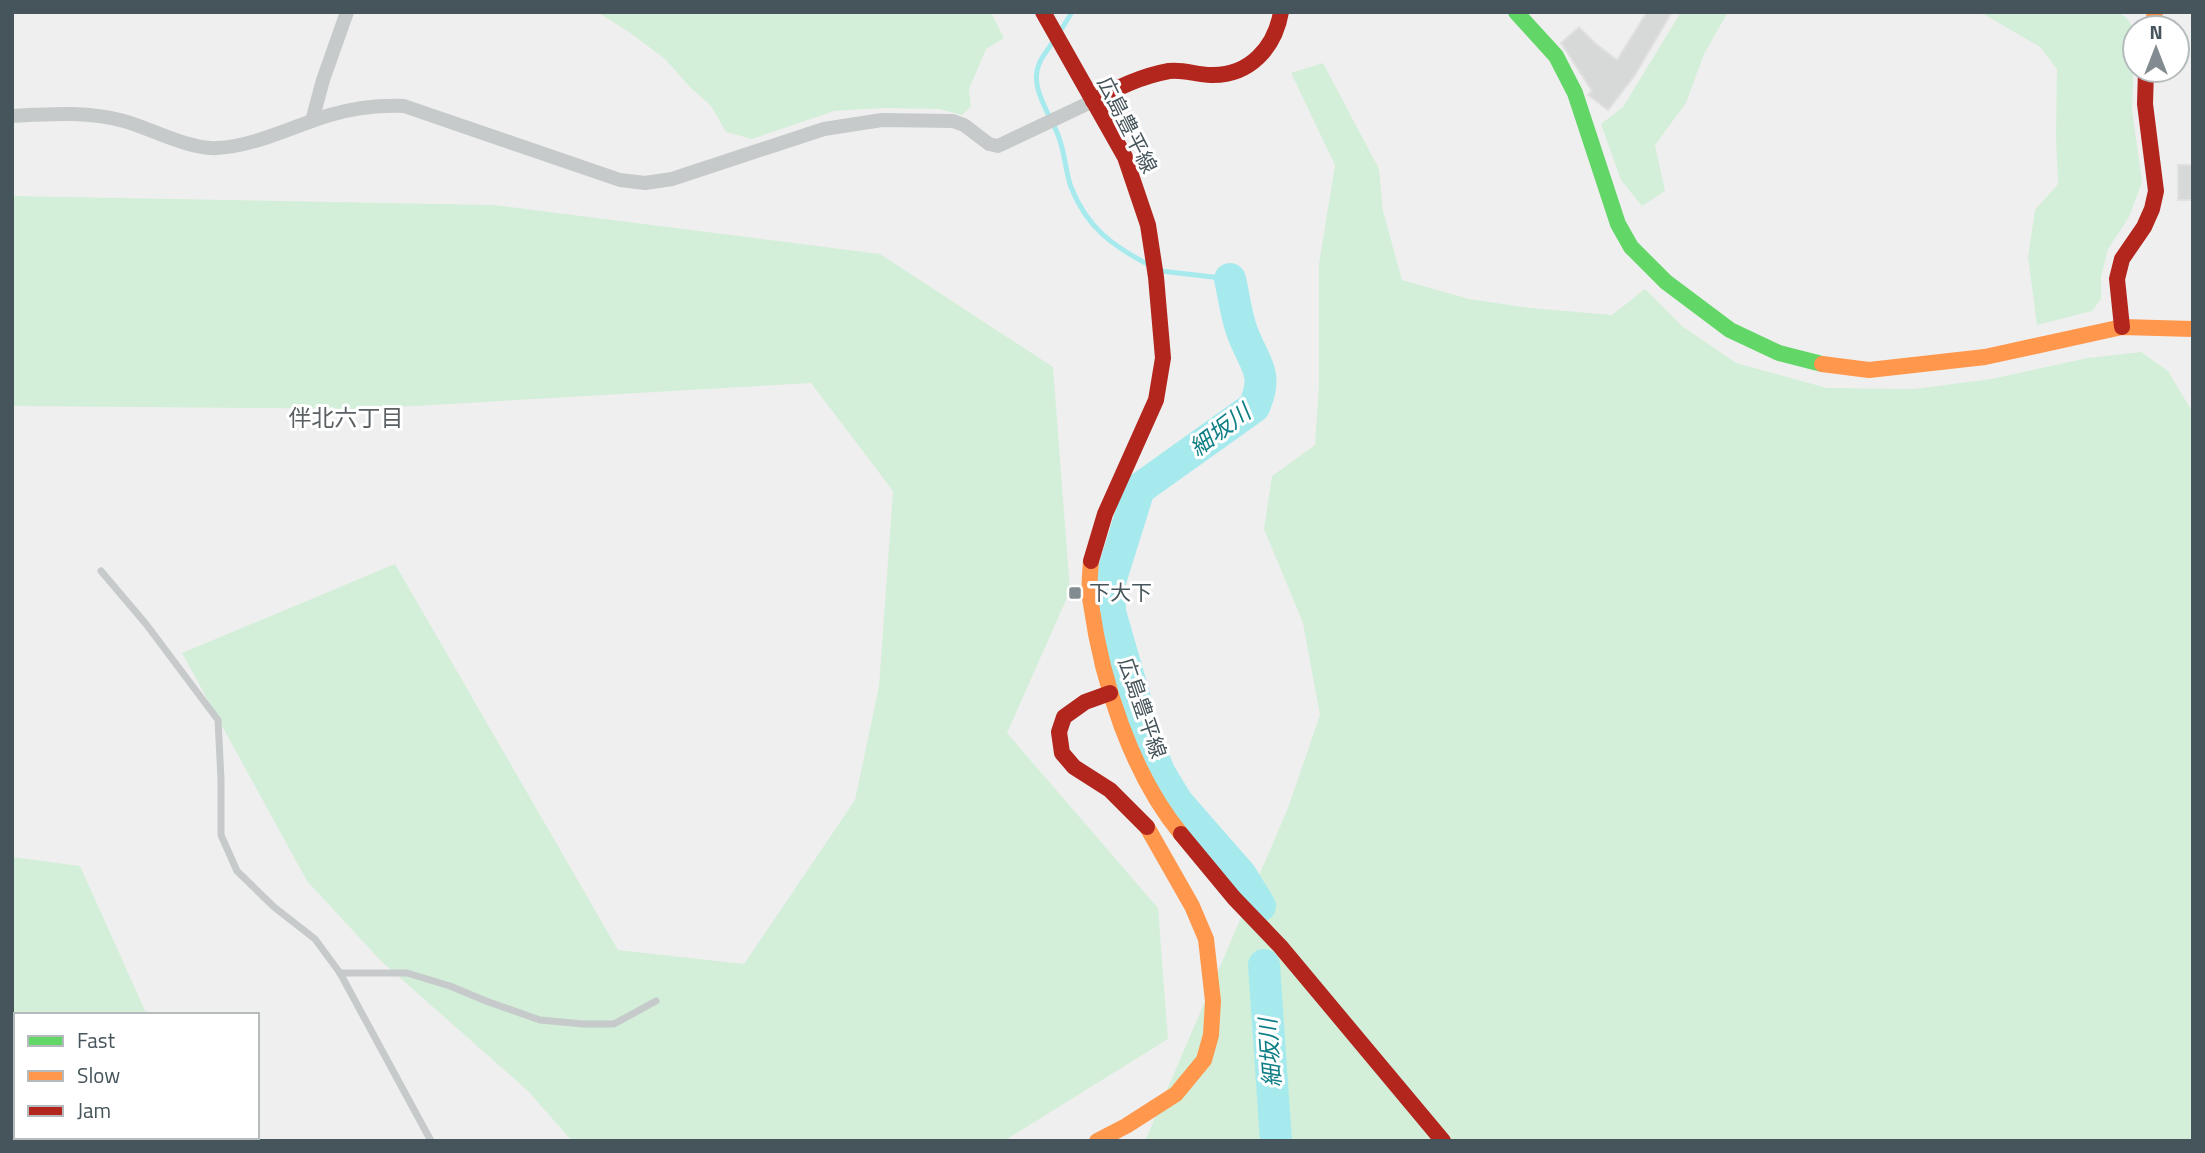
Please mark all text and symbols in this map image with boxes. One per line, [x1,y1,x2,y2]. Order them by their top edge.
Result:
north arrow [2121,14,2191,84]
text: N [2149,17,2163,46]
street label: 広島豊平線 [1090,71,1166,179]
water label: 細坂川 [1182,393,1260,464]
district label: 伴北六丁目 [289,400,404,435]
place label: 下大下 [1089,576,1152,608]
marker: 下大下 [1067,585,1083,601]
street label: 広島豊平線 [1111,653,1175,763]
legend [14,1013,259,1139]
water label: 細坂川 [1249,1014,1289,1089]
text: Fast [77,1024,116,1056]
text: Slow [77,1059,120,1091]
text: Jam [77,1094,111,1126]

